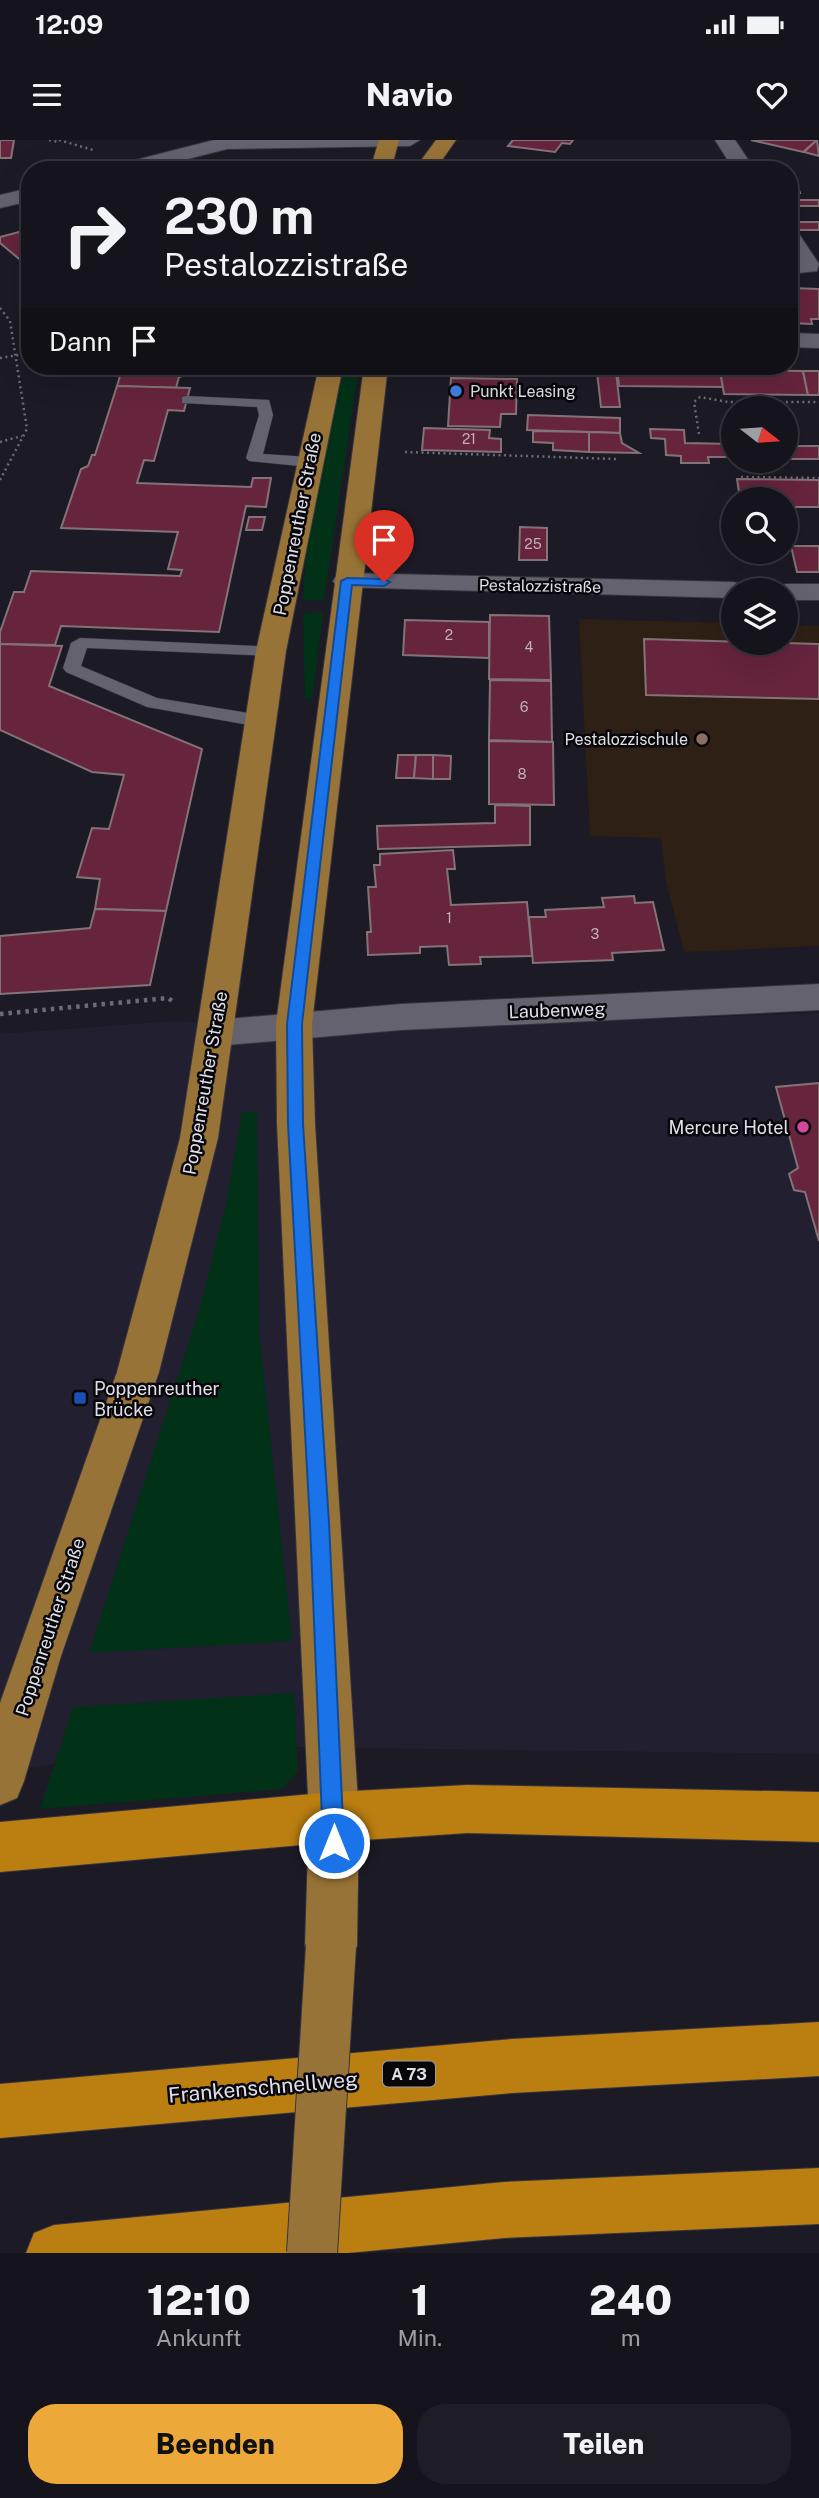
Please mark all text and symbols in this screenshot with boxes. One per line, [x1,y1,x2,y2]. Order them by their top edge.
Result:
text: 12:09 [35,9,103,40]
icon: menu [28,76,66,114]
text: Navio [366,76,453,113]
icon: heart [753,76,791,114]
text: 230 m [164,187,314,245]
icon: right [49,189,140,280]
text: Pestalozzistraße [164,246,409,283]
icon: arrive [125,322,163,360]
text: Dann [49,326,111,357]
place label: Punkt Leasing [470,382,576,401]
marker: Punkt Leasing [448,383,464,399]
north arrow [721,396,798,472]
map controls [721,396,798,655]
street label: Poppenreuther Straße [269,431,325,617]
house number: 21 [462,431,476,447]
button: search [721,487,798,564]
pin [354,510,414,582]
icon: arrive [365,521,403,559]
house number: 25 [524,536,542,552]
street label: Pestalozzistraße [479,575,601,597]
button: layers [721,578,798,655]
house number: 2 [445,627,453,643]
house number: 4 [525,639,534,655]
house number: 6 [520,699,529,715]
place label: Pestalozzischule [564,730,688,749]
marker: Pestalozzischule [694,731,710,747]
house number: 8 [517,766,527,782]
house number: 1 [446,910,452,926]
house number: 3 [591,926,600,942]
street label: Poppenreuther Straße [178,989,232,1177]
street label: Laubenweg [508,998,606,1022]
place label: Mercure Hotel [669,1117,789,1138]
marker: Mercure Hotel [795,1119,811,1135]
place label: Poppenreuther Brücke [94,1378,220,1420]
marker: Poppenreuther Brücke [72,1390,88,1406]
street label: Poppenreuther Straße [11,1535,89,1719]
position arrow [297,1806,371,1880]
road number: A 73 [383,2062,435,2086]
street label: Frankenschnellweg [167,2066,359,2108]
text: 12:10 [147,2275,251,2324]
text: 1 [411,2275,429,2324]
text: 240 [589,2275,672,2324]
text: Ankunft [156,2324,242,2351]
text: Min. [398,2324,442,2351]
text: m [621,2324,641,2351]
button: Beenden [28,2404,403,2484]
button: Teilen [417,2404,791,2484]

